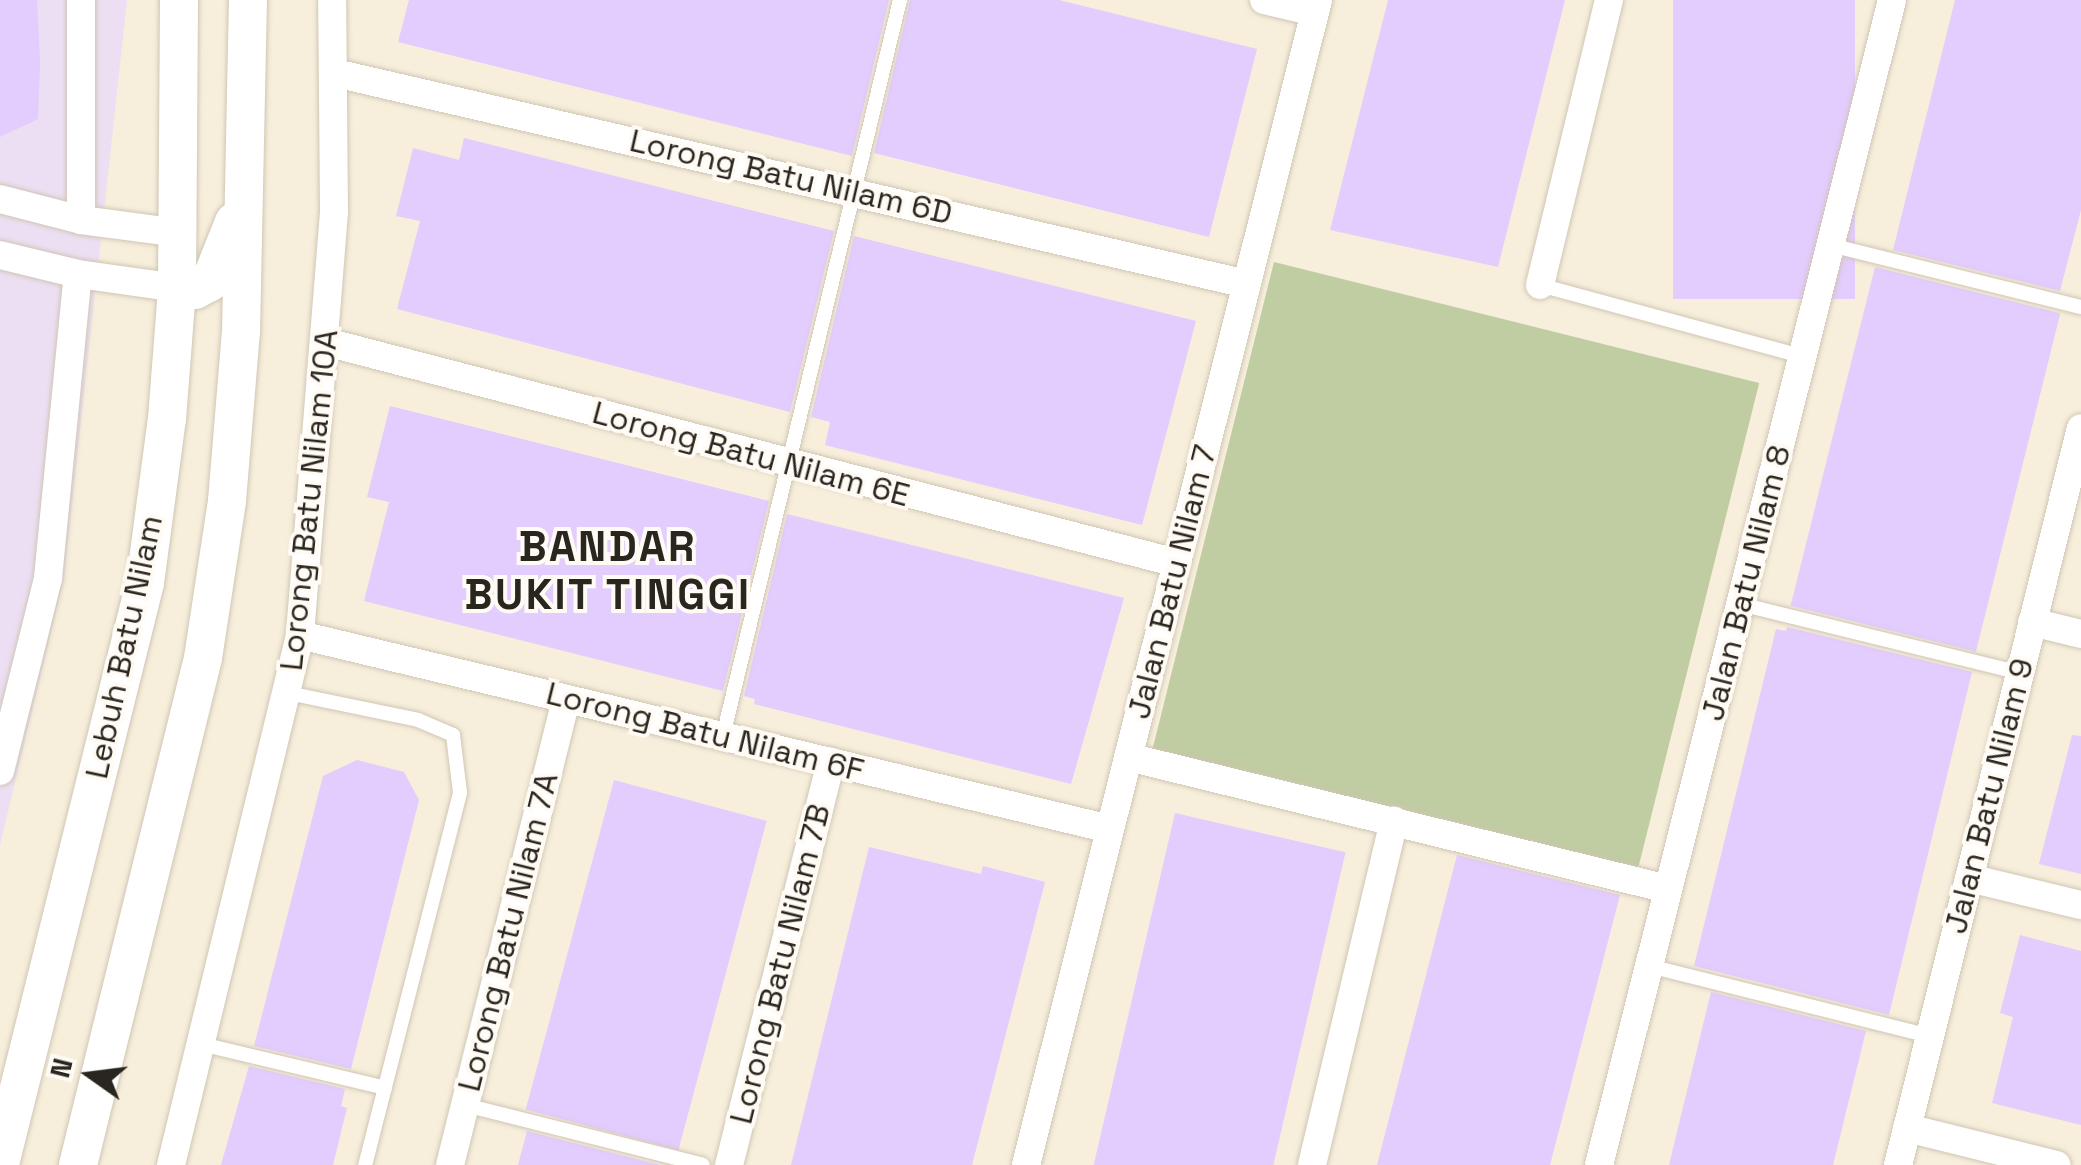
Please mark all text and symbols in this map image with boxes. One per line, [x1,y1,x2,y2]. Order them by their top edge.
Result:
street label: Lorong Batu Nilam 6D [626,121,956,233]
street label: Lorong Batu Nilam 10A [272,327,346,673]
street label: Lorong Batu Nilam 6E [588,393,914,515]
street label: Jalan Batu Nilam 7 [1119,441,1225,723]
street label: Jalan Batu Nilam 8 [1693,441,1799,725]
street label: Lebuh Batu Nilam [77,512,171,782]
district label: BANDAR BUKIT TINGGI [463,522,753,620]
street label: Jalan Batu Nilam 9 [1936,654,2042,938]
street label: Lorong Batu Nilam 6F [542,674,868,790]
street label: Lorong Batu Nilam 7A [450,769,566,1095]
street label: Lorong Batu Nilam 7B [722,800,838,1128]
north arrow [40,1025,140,1125]
text: N [41,1054,81,1081]

